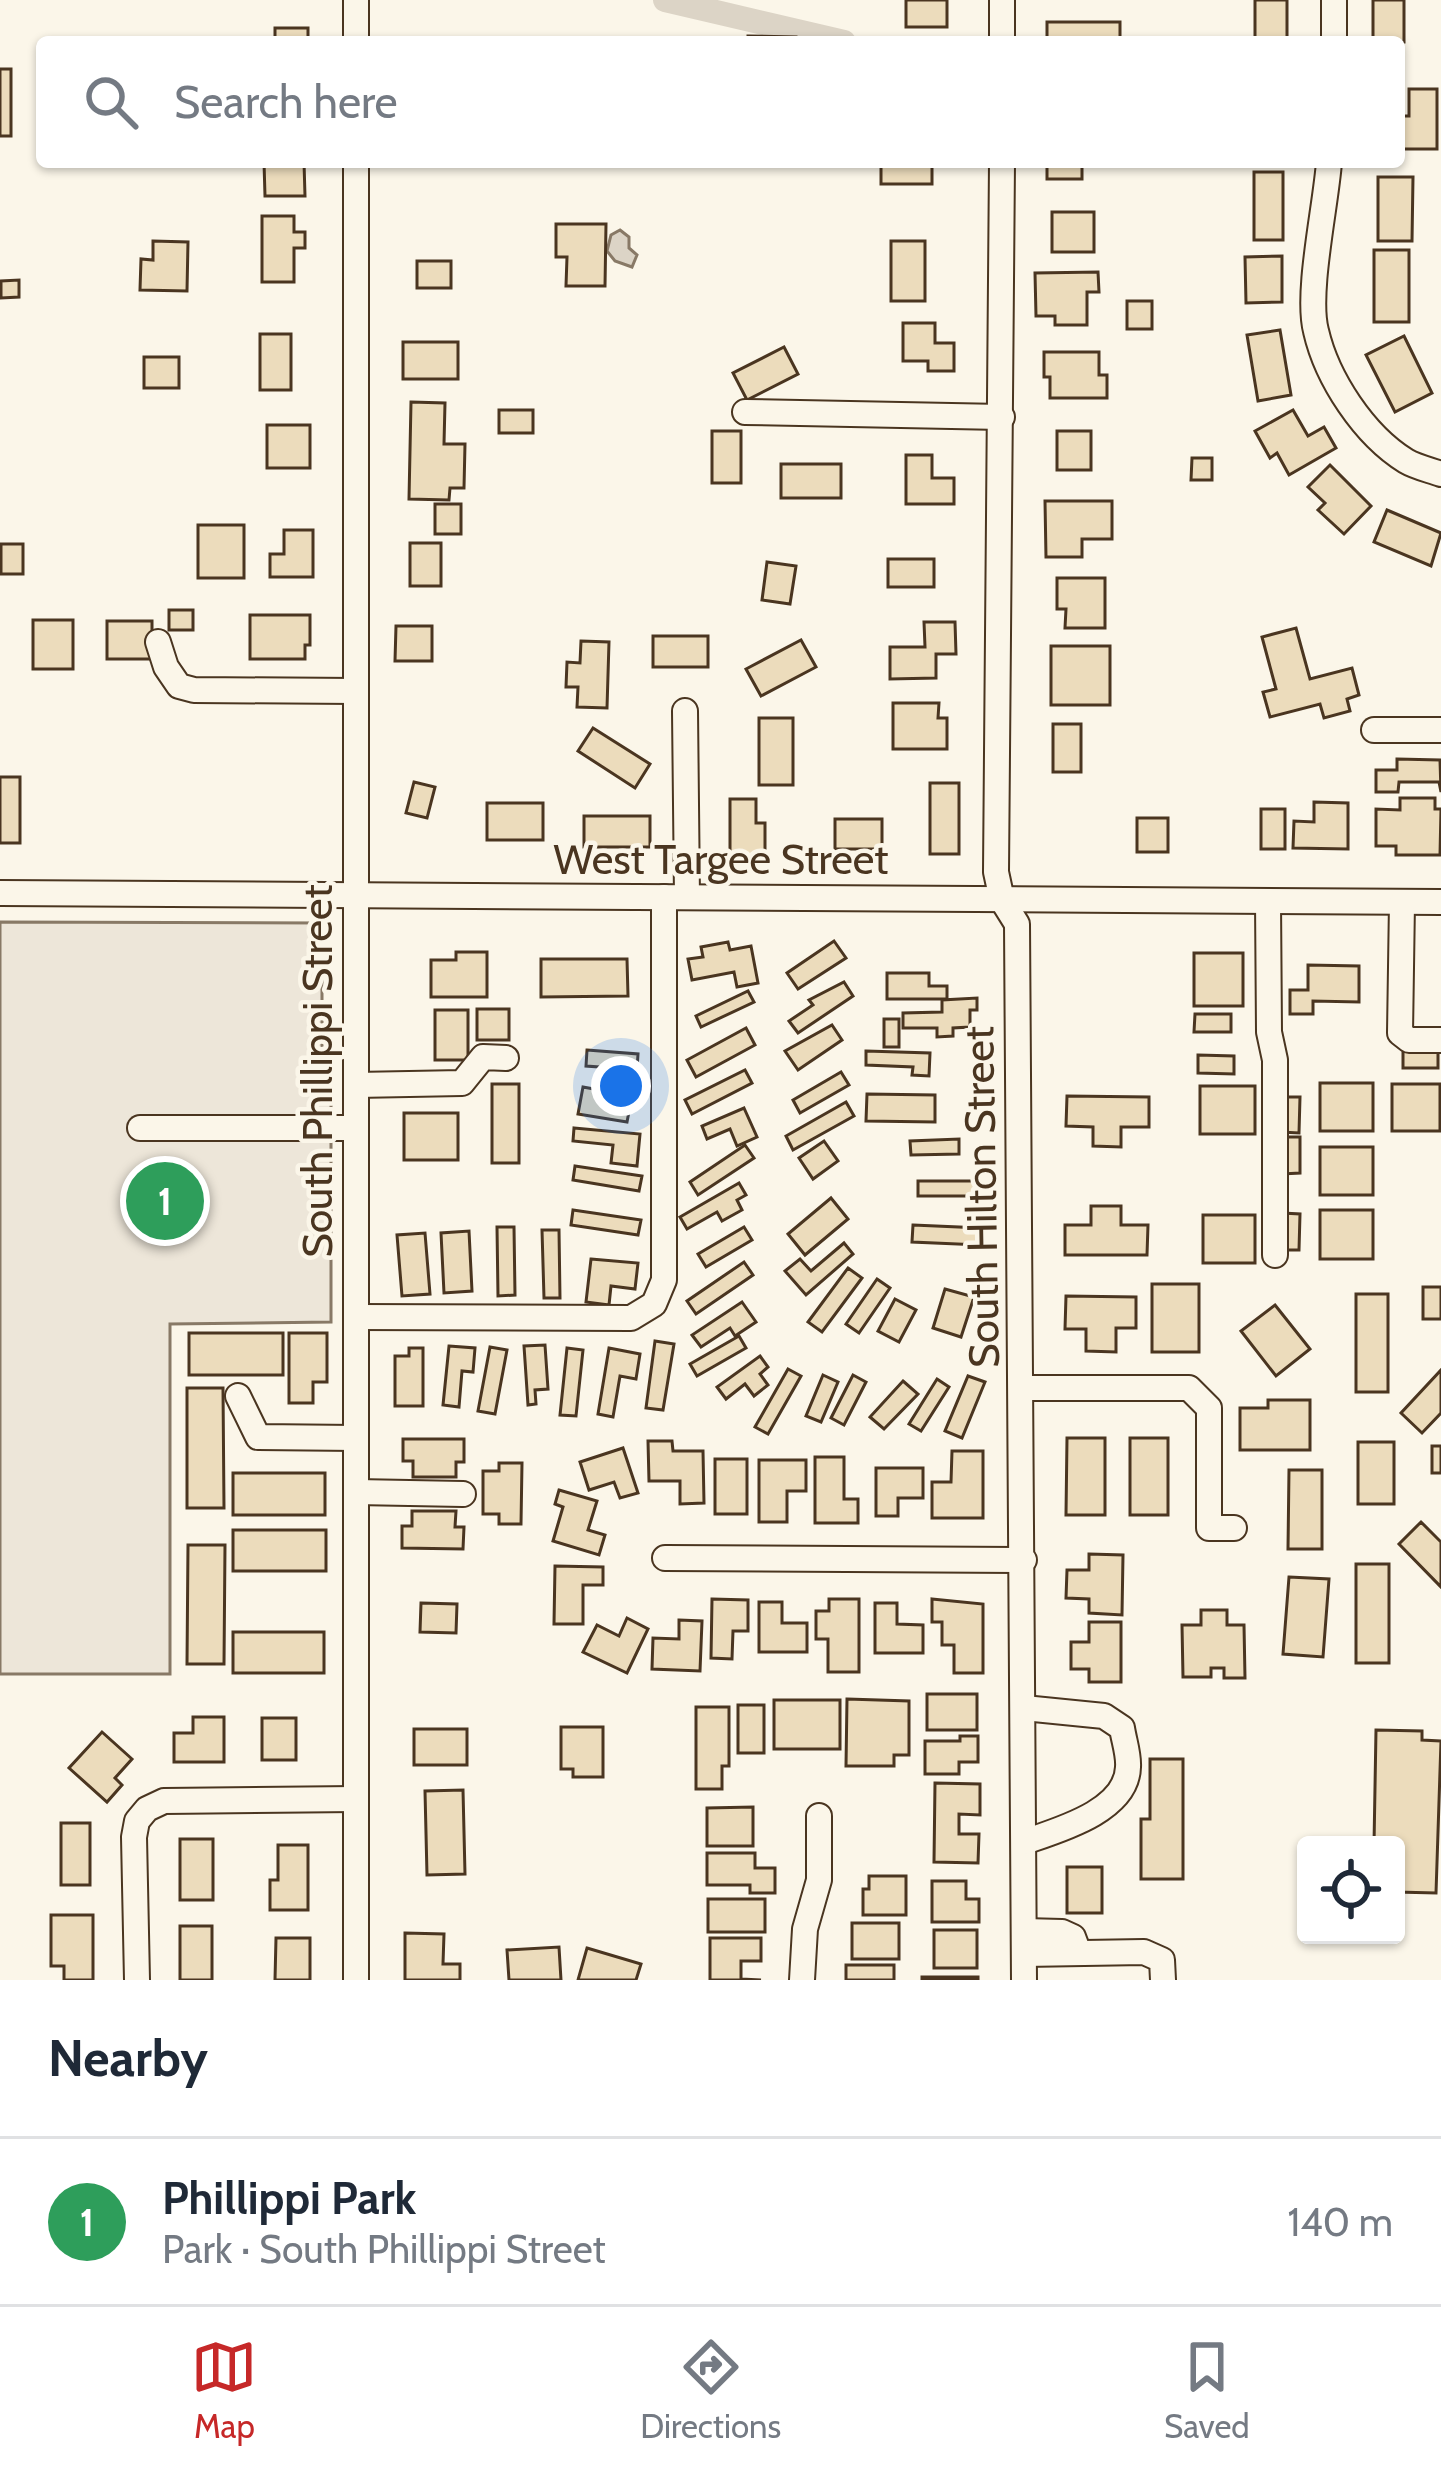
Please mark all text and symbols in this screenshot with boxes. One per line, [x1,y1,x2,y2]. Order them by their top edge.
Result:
search box [36,36,1405,168]
icon: search [78,69,144,135]
text: Search here [174,75,398,129]
street label: West Targee Street [554,833,888,885]
street label: South Phillippi Street [291,884,343,1258]
street label: South Hilton Street [952,1026,1010,1368]
your location [591,1056,651,1116]
pin: 1 [126,1156,204,1246]
map controls [1297,1836,1405,1944]
button: locate [1297,1836,1405,1944]
text: Nearby [48,2027,208,2089]
text: Phillippi Park [162,2171,416,2225]
text: 1 [80,2198,94,2246]
text: 140 m [1288,2198,1393,2246]
text: Park · South Phillippi Street [162,2225,606,2273]
tab: Map [191,2334,257,2446]
tab: Directions [640,2334,781,2446]
tab: Saved [1164,2334,1250,2446]

